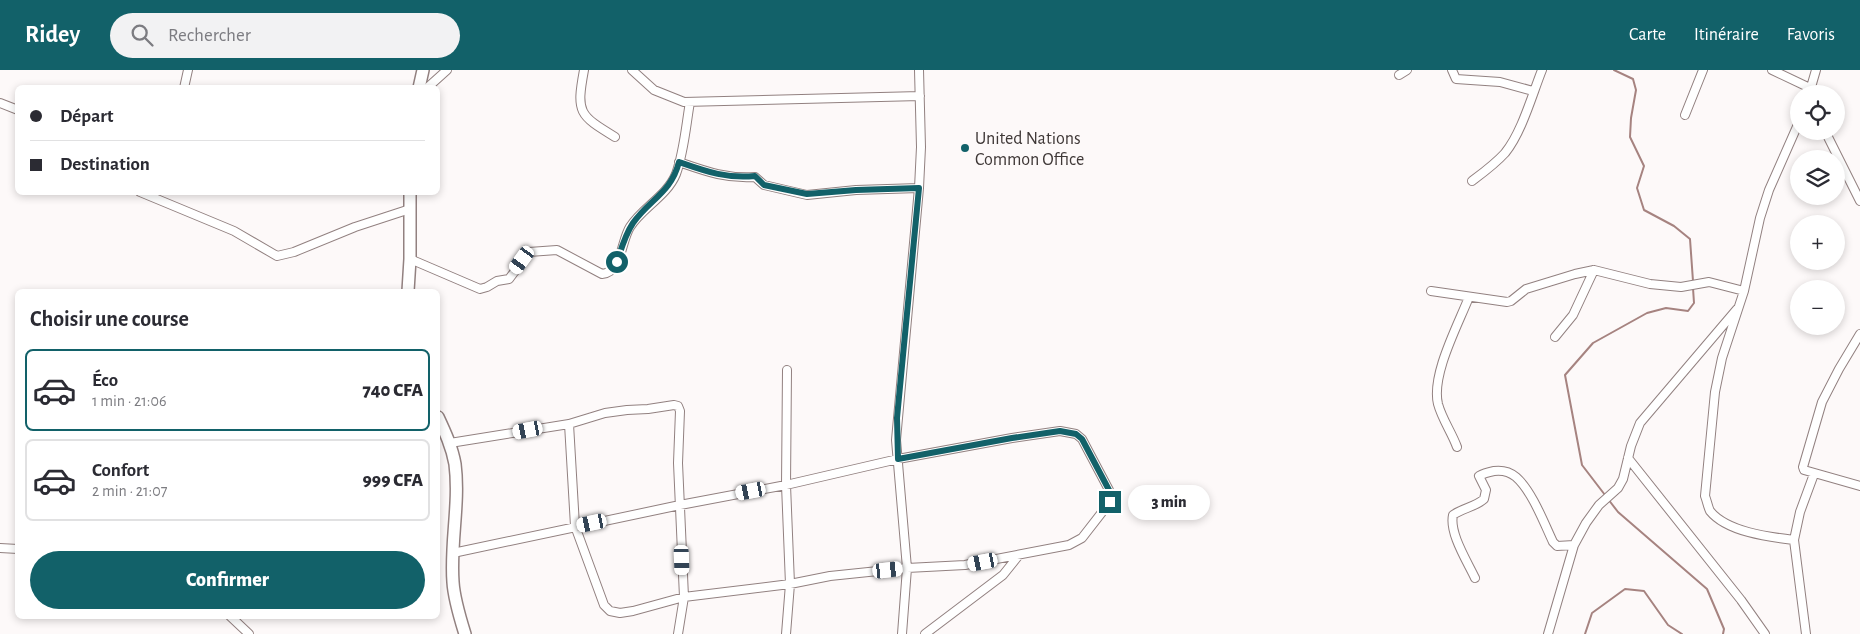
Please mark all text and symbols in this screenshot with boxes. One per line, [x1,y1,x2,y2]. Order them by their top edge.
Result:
search box [110,13,460,58]
icon: search [128,21,156,49]
text: Ridey [25,23,80,47]
text: Rechercher [168,26,251,45]
text: Carte [1629,26,1666,44]
text: Itinéraire [1694,26,1759,44]
text: Favoris [1787,26,1835,44]
map controls [1790,85,1845,335]
button: locate [1790,85,1845,140]
text: Départ [60,107,113,126]
place label: United Nations Common Office [975,130,1084,169]
marker: United Nations Common Office [959,142,971,154]
button: layers [1790,150,1845,205]
text: Destination [60,155,150,174]
button: + [1790,215,1845,270]
car [507,243,536,277]
route start [606,251,628,273]
button: − [1790,280,1845,335]
text: Choisir une course [30,308,189,330]
icon: car [32,368,77,413]
text: Éco [92,371,118,390]
text: 740 CFA [362,381,423,400]
text: 1 min · 21:06 [92,393,166,409]
car [511,420,544,440]
icon: car [32,458,77,503]
text: Confort [92,461,149,480]
text: 999 CFA [363,471,423,490]
car [734,481,767,501]
text: 2 min · 21:07 [92,483,167,499]
callout: 3 min [1128,484,1210,520]
route end [1099,491,1121,513]
text: 3 min [1151,494,1187,510]
car [575,513,608,533]
car [673,545,690,575]
button: Confirmer [30,551,425,609]
car [966,552,999,572]
car [872,561,903,579]

